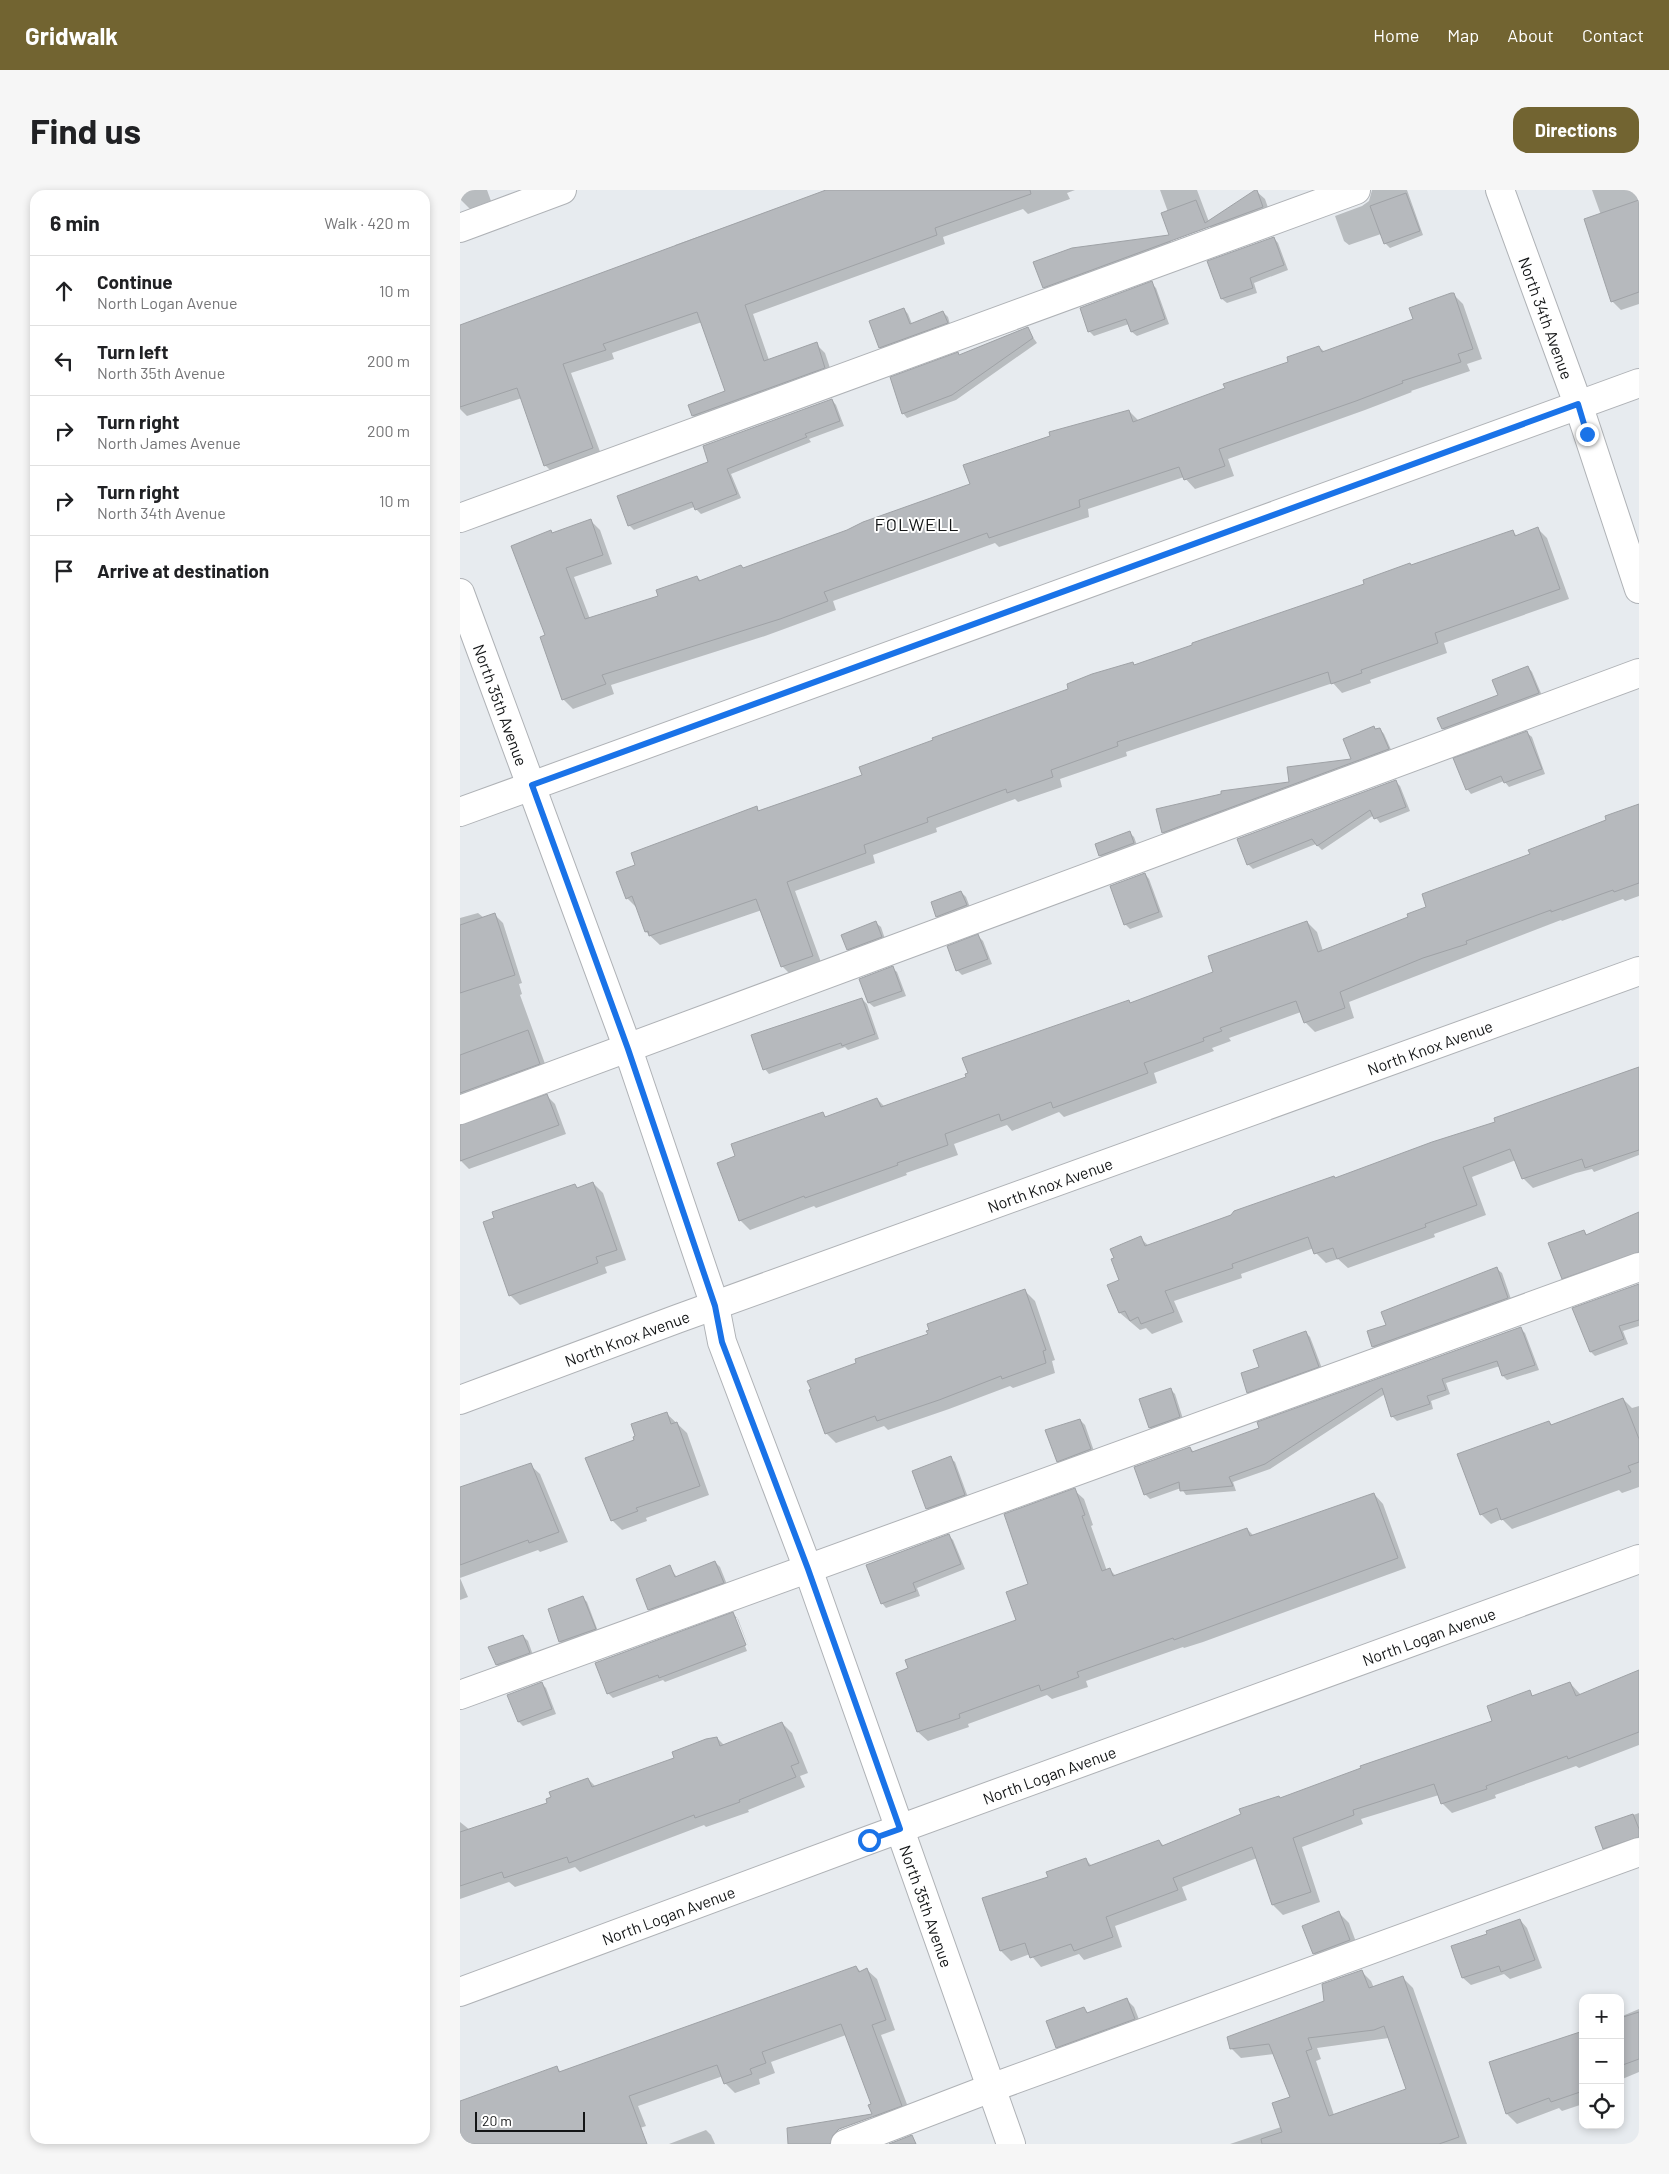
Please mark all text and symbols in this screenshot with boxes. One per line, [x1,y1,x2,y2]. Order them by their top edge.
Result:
text: Gridwalk [25,21,118,50]
text: Home [1373,24,1419,46]
text: Map [1447,24,1479,46]
text: About [1507,24,1554,46]
text: Contact [1582,24,1644,46]
button: Directions [1513,107,1639,153]
text: Find us [30,109,141,151]
text: 6 min [50,210,100,235]
text: Walk · 420 m [324,213,410,232]
street label: North 34th Avenue [1516,254,1578,382]
text: Continue [97,270,173,293]
icon: ahead [50,277,78,305]
text: 10 m [379,281,410,300]
text: North Logan Avenue [97,293,237,312]
text: Turn left [97,340,168,363]
icon: left [50,347,78,375]
text: 200 m [367,351,410,370]
text: North 35th Avenue [97,363,225,382]
text: Turn right [97,410,179,433]
icon: right [50,417,78,445]
text: 200 m [367,421,410,440]
route end [1576,423,1599,446]
text: North James Avenue [97,433,241,452]
text: Turn right [97,480,179,503]
icon: right [50,487,78,515]
text: 10 m [379,491,410,510]
text: North 34th Avenue [97,503,226,522]
district label: FOLWELL [875,513,959,535]
icon: arrive [50,557,78,585]
text: Arrive at destination [97,559,269,582]
street label: North 35th Avenue [470,641,532,768]
street label: North Knox Avenue [1364,1015,1495,1078]
street label: North Knox Avenue [985,1153,1115,1216]
street label: North Knox Avenue [562,1306,692,1370]
street label: North Logan Avenue [1359,1603,1498,1669]
street label: North Logan Avenue [980,1741,1118,1807]
route start [858,1829,881,1852]
street label: North 35th Avenue [897,1842,957,1970]
street label: North Logan Avenue [599,1881,737,1948]
map controls [1579,1994,1624,2129]
button: + [1579,1994,1624,2039]
button: − [1579,2039,1624,2084]
button: locate [1579,2084,1624,2129]
scale bar [475,2109,585,2132]
text: 20 m [482,2112,512,2129]

